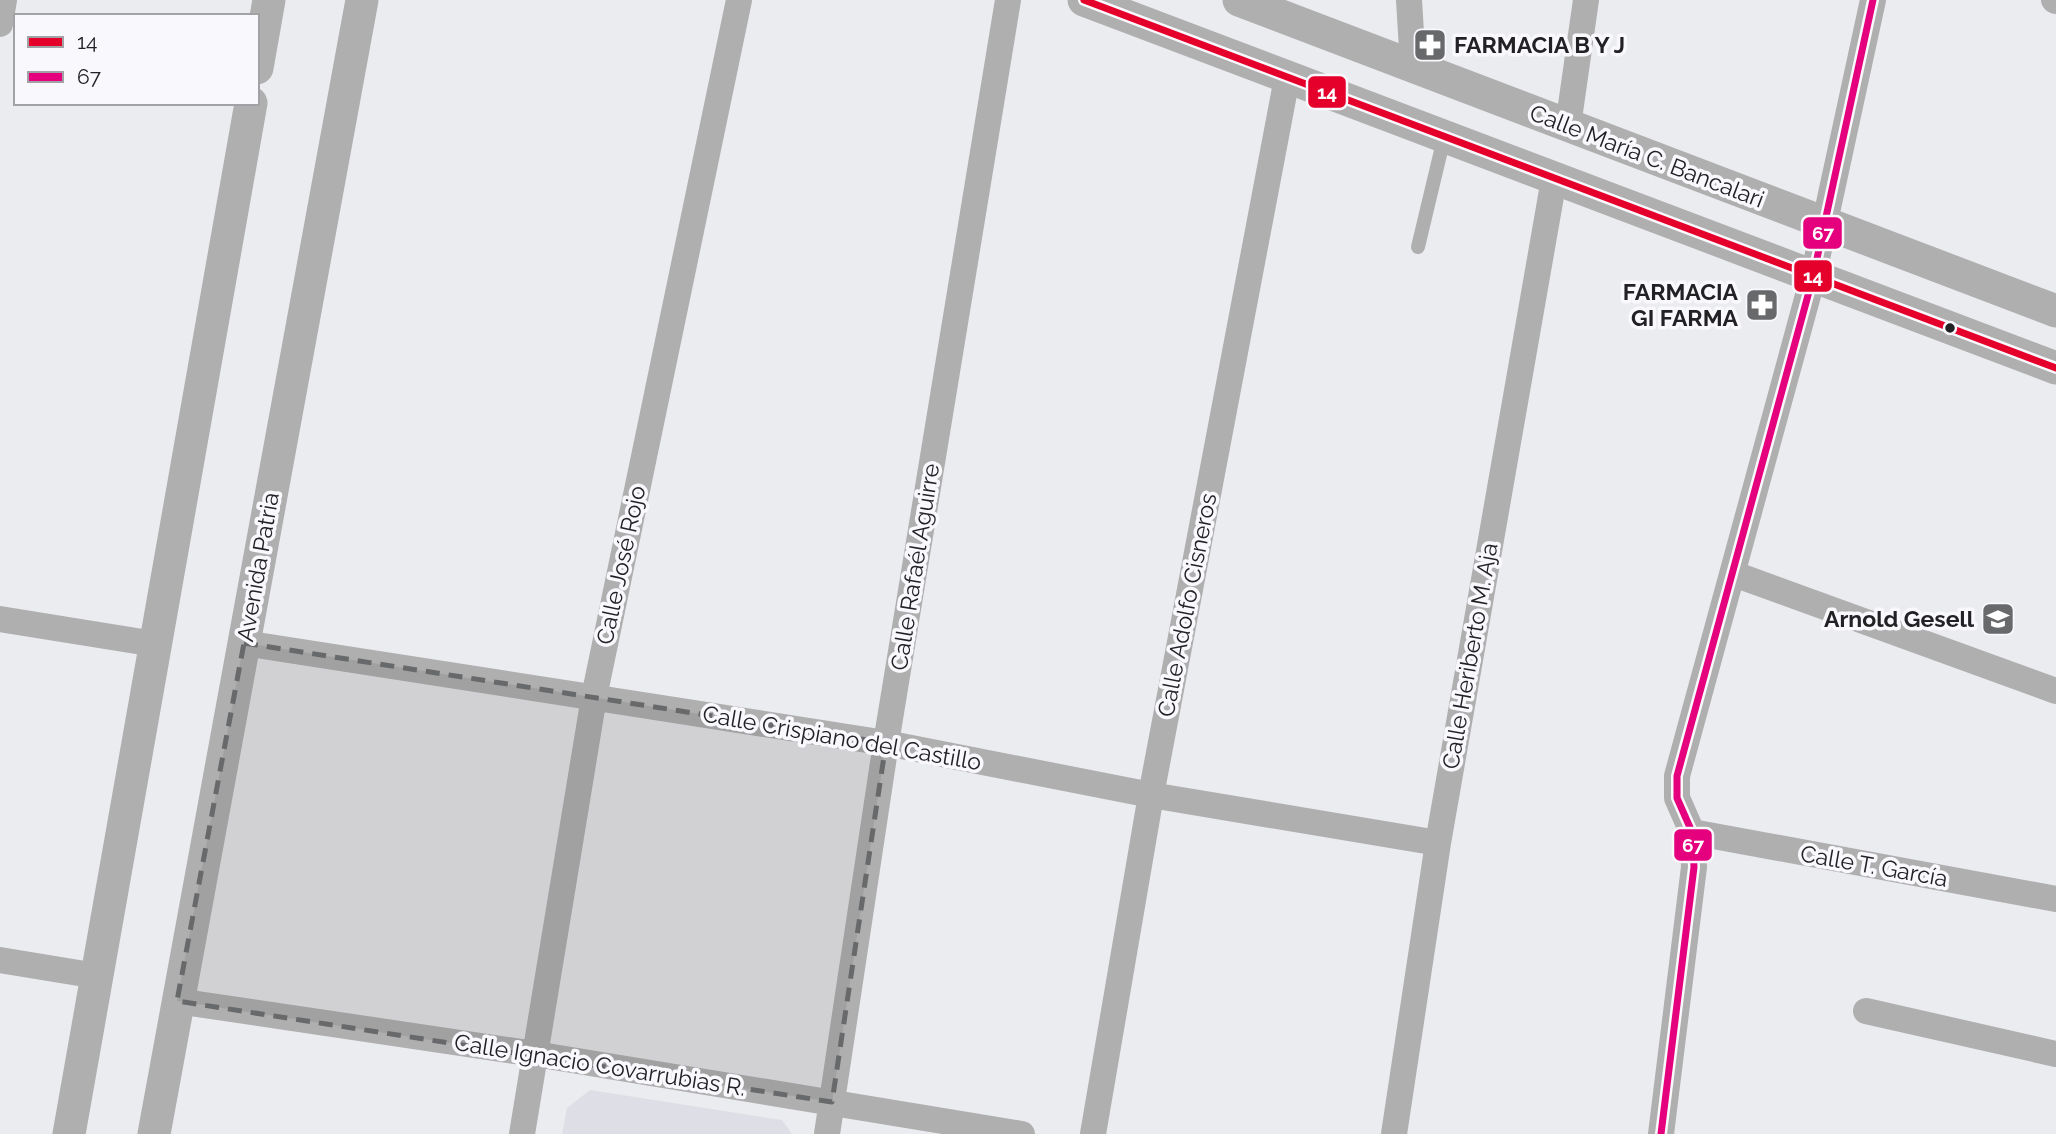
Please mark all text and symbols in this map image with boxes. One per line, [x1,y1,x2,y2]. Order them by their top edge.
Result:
legend [14,14,259,105]
pharmacy icon: FARMACIA B Y J [1411,26,1449,64]
text: 14 [77,29,97,54]
place label: FARMACIA B Y J [1454,31,1625,58]
text: 67 [77,64,102,89]
line badge: 14 [1307,75,1347,109]
text: 14 [1317,81,1337,103]
street label: Calle María C. Bancalari [1526,98,1768,213]
line badge: 67 [1802,216,1843,250]
text: 67 [1812,222,1834,244]
line badge: 14 [1793,259,1833,293]
text: 14 [1803,265,1823,287]
place label: FARMACIA GI FARMA [1623,278,1739,331]
pharmacy icon: FARMACIA GI FARMA [1743,286,1781,324]
unlabelled marker [1943,321,1957,335]
street label: Calle Rafaél Aguirre [885,462,944,672]
street label: Calle José Rojo [590,483,651,647]
street label: Avenida Patria [231,490,284,644]
street label: Calle Adolfo Cisneros [1152,491,1221,719]
street label: Calle Heriberto M. Aja [1436,541,1503,771]
school or university icon: Arnold Gesell [1979,600,2017,638]
place label: Arnold Gesell [1824,605,1975,632]
street label: Calle Crispiano del Castillo [701,700,984,775]
line badge: 67 [1673,828,1713,862]
text: 67 [1682,834,1704,856]
street label: Calle T. García [1798,839,1950,892]
street label: Calle Ignacio Covarrubias R. [453,1028,748,1101]

